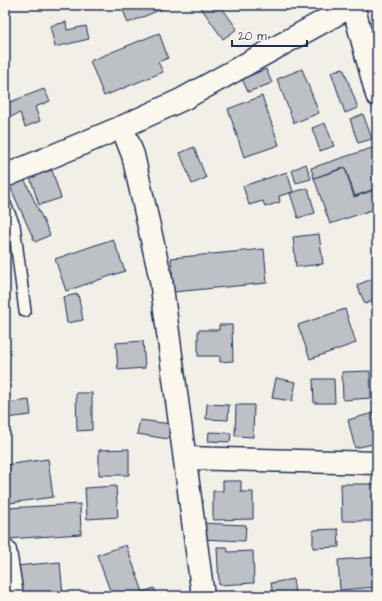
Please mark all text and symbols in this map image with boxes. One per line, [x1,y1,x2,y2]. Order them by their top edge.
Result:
scale bar [232,22,307,48]
text: 20 m [238,28,267,45]

